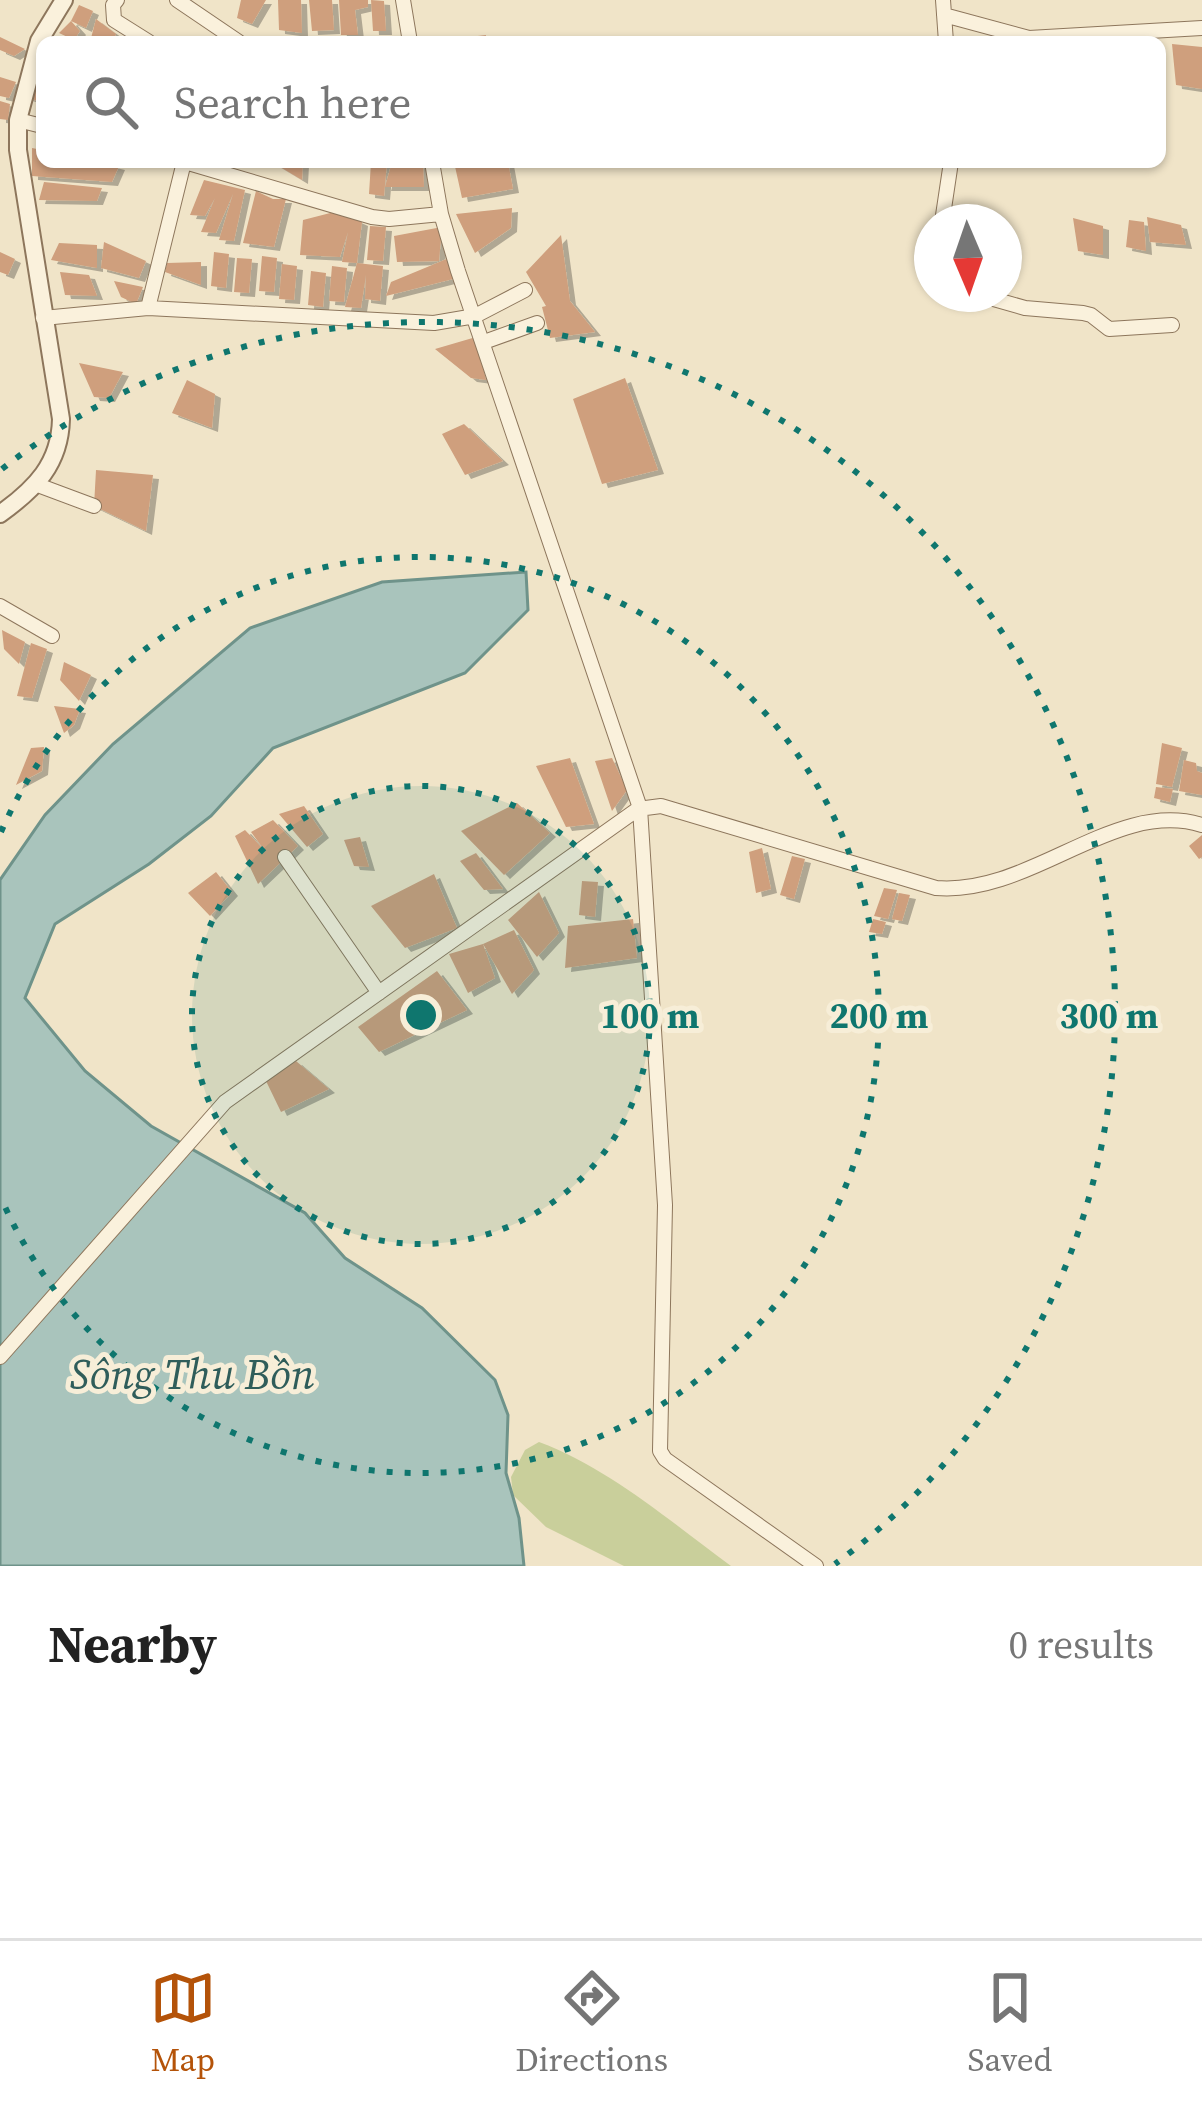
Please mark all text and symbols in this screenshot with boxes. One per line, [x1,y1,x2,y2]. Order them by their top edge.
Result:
search box [36,36,1166,168]
icon: search [78,69,144,135]
text: Search here [174,71,411,133]
north arrow [914,204,1022,312]
text: 100 m [601,991,699,1040]
text: 200 m [830,991,928,1040]
text: 300 m [1060,991,1158,1040]
centre of rings [400,994,442,1036]
water label: Sông Thu Bồn [70,1345,315,1403]
text: Nearby [48,1609,217,1679]
text: 0 results [1009,1618,1154,1671]
tab: Map [150,1965,216,2082]
tab: Directions [515,1965,668,2082]
tab: Saved [968,1965,1052,2082]

